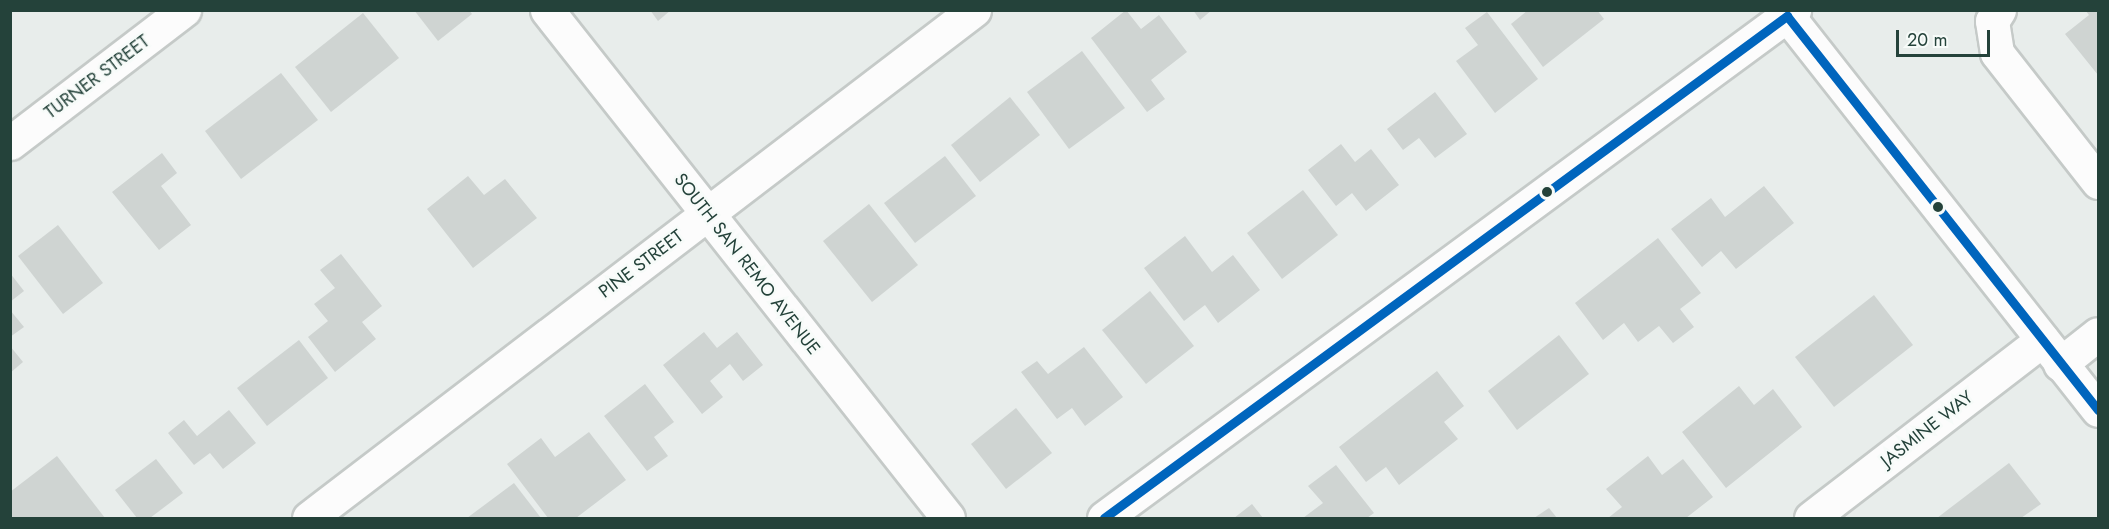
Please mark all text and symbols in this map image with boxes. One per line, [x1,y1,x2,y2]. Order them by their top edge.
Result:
scale bar [1899,18,1994,56]
text: 20 m [1907,27,1947,53]
street label: TURNER STREET [40,31,154,123]
street label: SOUTH SAN REMO AVENUE [669,169,825,359]
unlabelled marker [1541,186,1553,198]
unlabelled marker [1932,201,1944,213]
street label: PINE STREET [595,225,687,303]
street label: JASMINE WAY [1877,386,1977,472]

